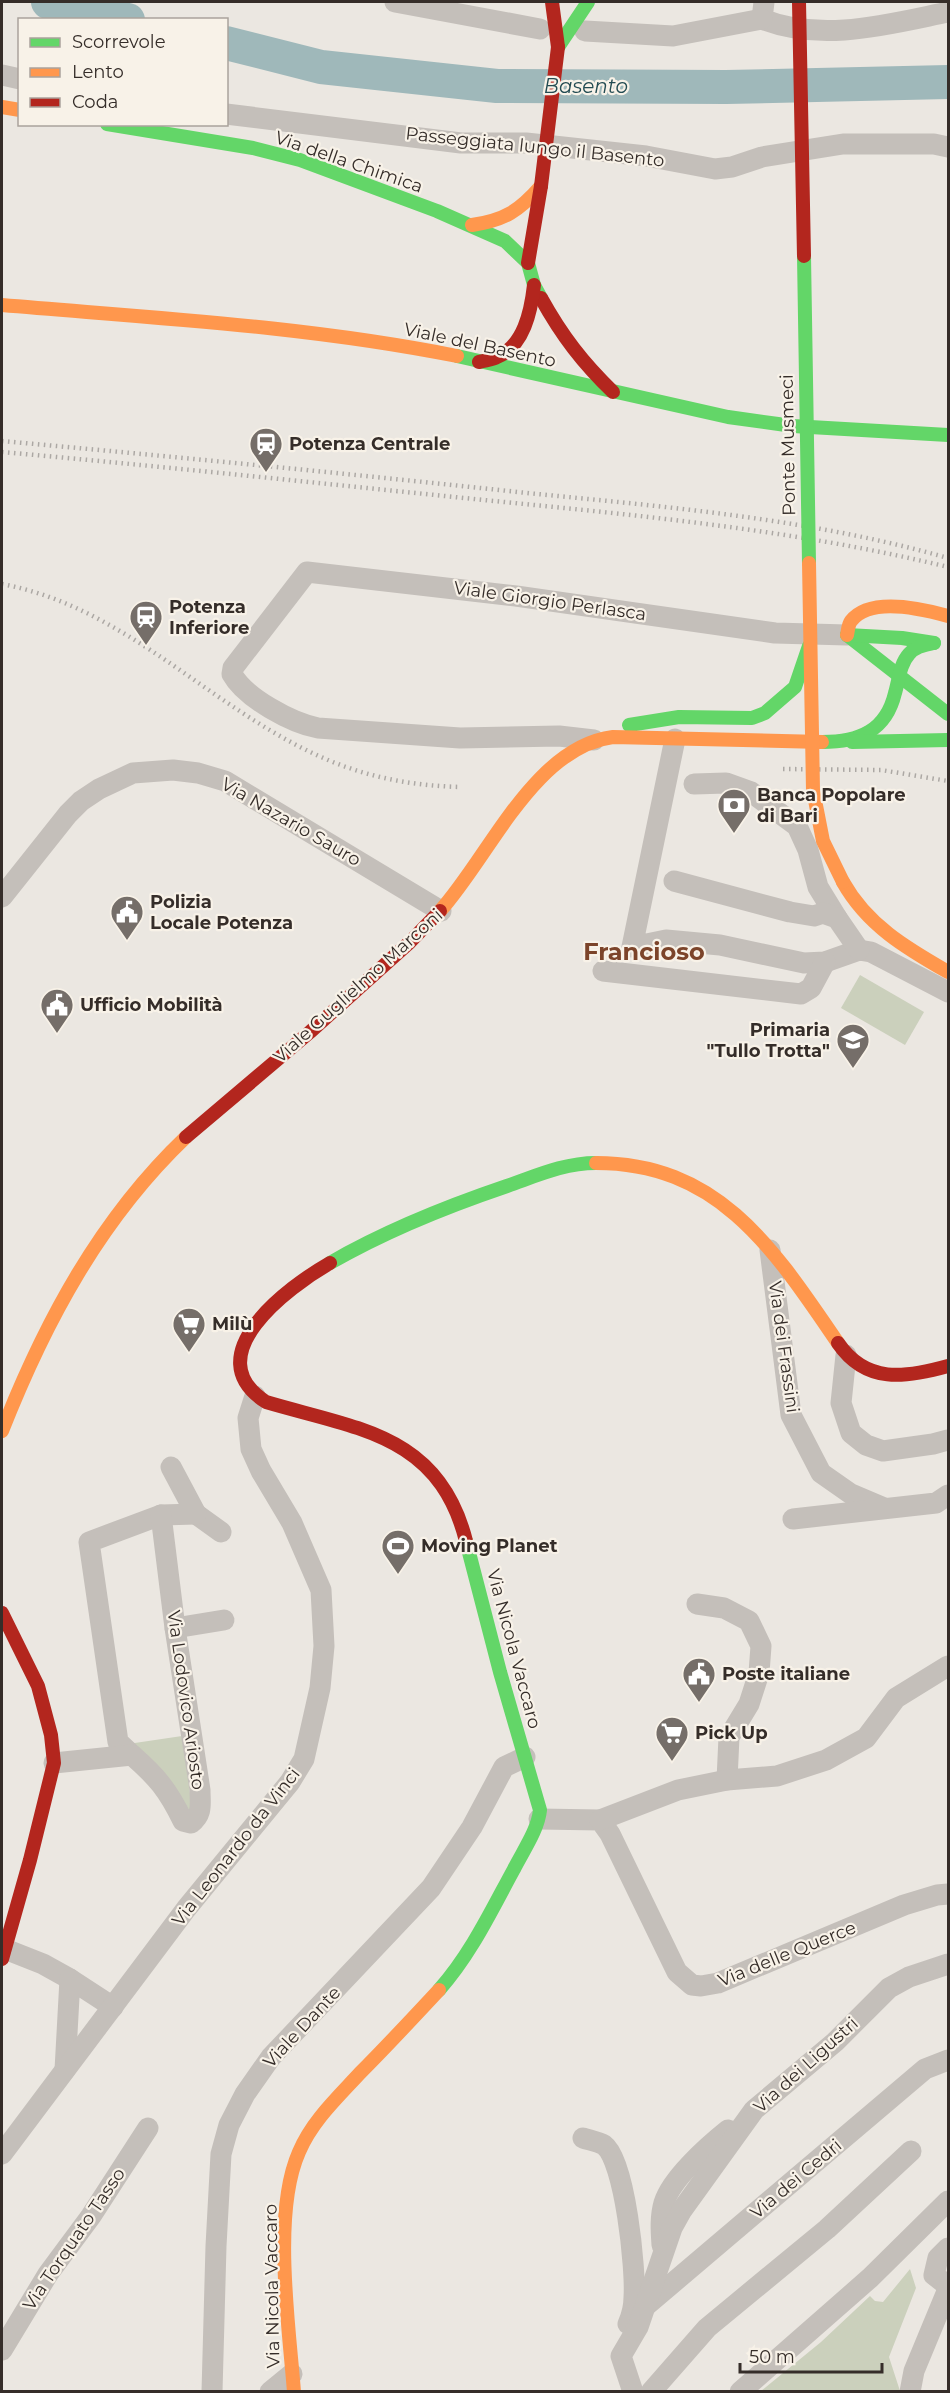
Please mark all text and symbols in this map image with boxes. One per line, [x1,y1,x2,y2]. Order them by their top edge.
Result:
legend [18,18,228,126]
text: Scorrevole [72,31,166,53]
text: Lento [72,61,124,83]
water label: Basento [544,74,628,98]
text: Coda [72,91,118,113]
street label: Passeggiata lungo il Basento [404,122,666,172]
street label: Via della Chimica [272,126,426,198]
street label: Viale del Basento [402,318,558,372]
street label: Ponte Musmeci [776,374,800,516]
station icon: Potenza Centrale [248,426,284,473]
place label: Potenza Centrale [289,433,450,455]
street label: Viale Giorgio Perlasca [452,577,648,625]
place label: Potenza Inferiore [169,596,249,639]
station icon: Potenza Inferiore [128,599,164,646]
street label: Via Nazario Sauro [217,773,365,871]
place label: Banca Popolare di Bari [757,784,906,827]
bank icon: Banca Popolare di Bari [716,787,752,834]
place label: Polizia Locale Potenza [150,891,293,934]
public building icon: Polizia Locale Potenza [109,894,145,941]
street label: Viale Guglielmo Marconi [269,904,447,1068]
district label: Francioso [583,937,705,966]
public building icon: Ufficio Mobilità [39,987,75,1034]
place label: Ufficio Mobilità [80,994,223,1016]
place label: Primaria "Tullo Trotta" [706,1019,830,1062]
school or university icon: Primaria "Tullo Trotta" [835,1022,871,1069]
street label: Via dei Frassini [764,1280,804,1414]
supermarket icon: Milù [171,1306,207,1353]
place label: Milù [212,1313,252,1335]
sports icon: Moving Planet [380,1528,416,1575]
place label: Moving Planet [421,1535,558,1557]
street label: Via Nicola Vaccaro [482,1567,546,1731]
street label: Via Lodovico Ariosto [163,1609,209,1791]
public building icon: Poste italiane [681,1656,717,1703]
place label: Poste italiane [722,1663,850,1685]
supermarket icon: Pick Up [654,1715,690,1762]
place label: Pick Up [695,1722,768,1744]
street label: Via Leonardo da Vinci [167,1764,305,1930]
street label: Via delle Querce [715,1916,859,1992]
street label: Viale Dante [259,1982,345,2072]
street label: Via dei Ligustri [749,2012,863,2118]
street label: Via dei Cedri [746,2134,846,2224]
street label: Via Torquato Tasso [18,2164,130,2314]
street label: Via Nicola Vaccaro [260,2204,284,2368]
scale bar [740,2336,882,2374]
text: 50 m [749,2346,795,2368]

